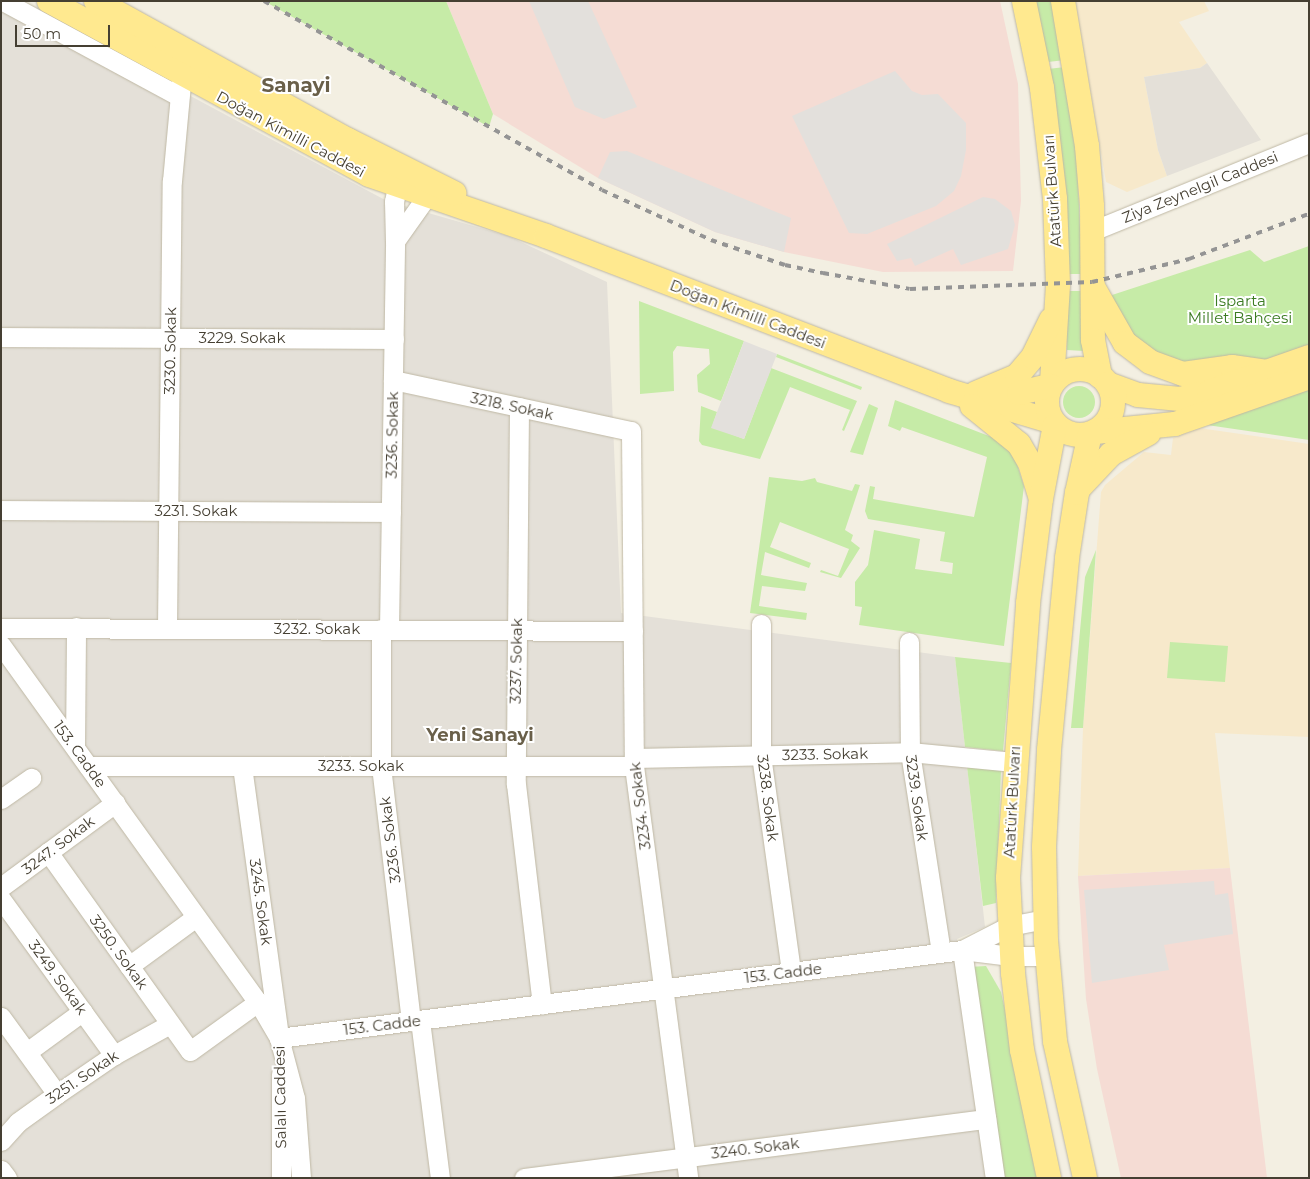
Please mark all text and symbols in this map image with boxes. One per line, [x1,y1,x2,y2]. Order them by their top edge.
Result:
scale bar [18,15,112,47]
text: 50 m [23,24,61,43]
district label: Sanayi [261,73,331,97]
street label: Doğan Kimilli Caddesi [214,87,368,181]
street label: Atatürk Bulvarı [1039,134,1065,248]
street label: Ziya Zeynelgil Caddesi [1119,147,1281,227]
street label: Doğan Kimilli Caddesi [667,276,829,352]
park label: Isparta Millet Bahçesi [1188,291,1292,326]
street label: 3230. Sokak [160,307,180,395]
street label: 3229. Sokak [199,329,285,347]
street label: 3218. Sokak [469,388,555,424]
street label: 3236. Sokak [382,391,402,479]
street label: 3231. Sokak [154,502,238,520]
street label: 3237. Sokak [506,618,526,704]
street label: 3232. Sokak [274,620,360,638]
street label: 153. Cadde [50,717,110,791]
district label: Yeni Sanayi [426,724,534,746]
street label: 3233. Sokak [782,744,868,764]
street label: Atatürk Bulvarı [1000,745,1024,859]
street label: 3238. Sokak [754,753,782,843]
street label: 3239. Sokak [902,754,932,842]
street label: 3233. Sokak [318,757,404,775]
street label: 3234. Sokak [626,761,654,851]
street label: 3236. Sokak [376,796,404,884]
street label: 3247. Sokak [18,812,98,878]
street label: 3245. Sokak [246,858,276,946]
street label: 3250. Sokak [86,911,152,993]
street label: 3249. Sokak [25,936,91,1018]
street label: 153. Cadde [743,959,823,987]
street label: 153. Cadde [342,1011,422,1039]
street label: Salalı Caddesi [270,1045,290,1149]
street label: 3251. Sokak [42,1046,122,1108]
street label: 3240. Sokak [710,1134,800,1162]

